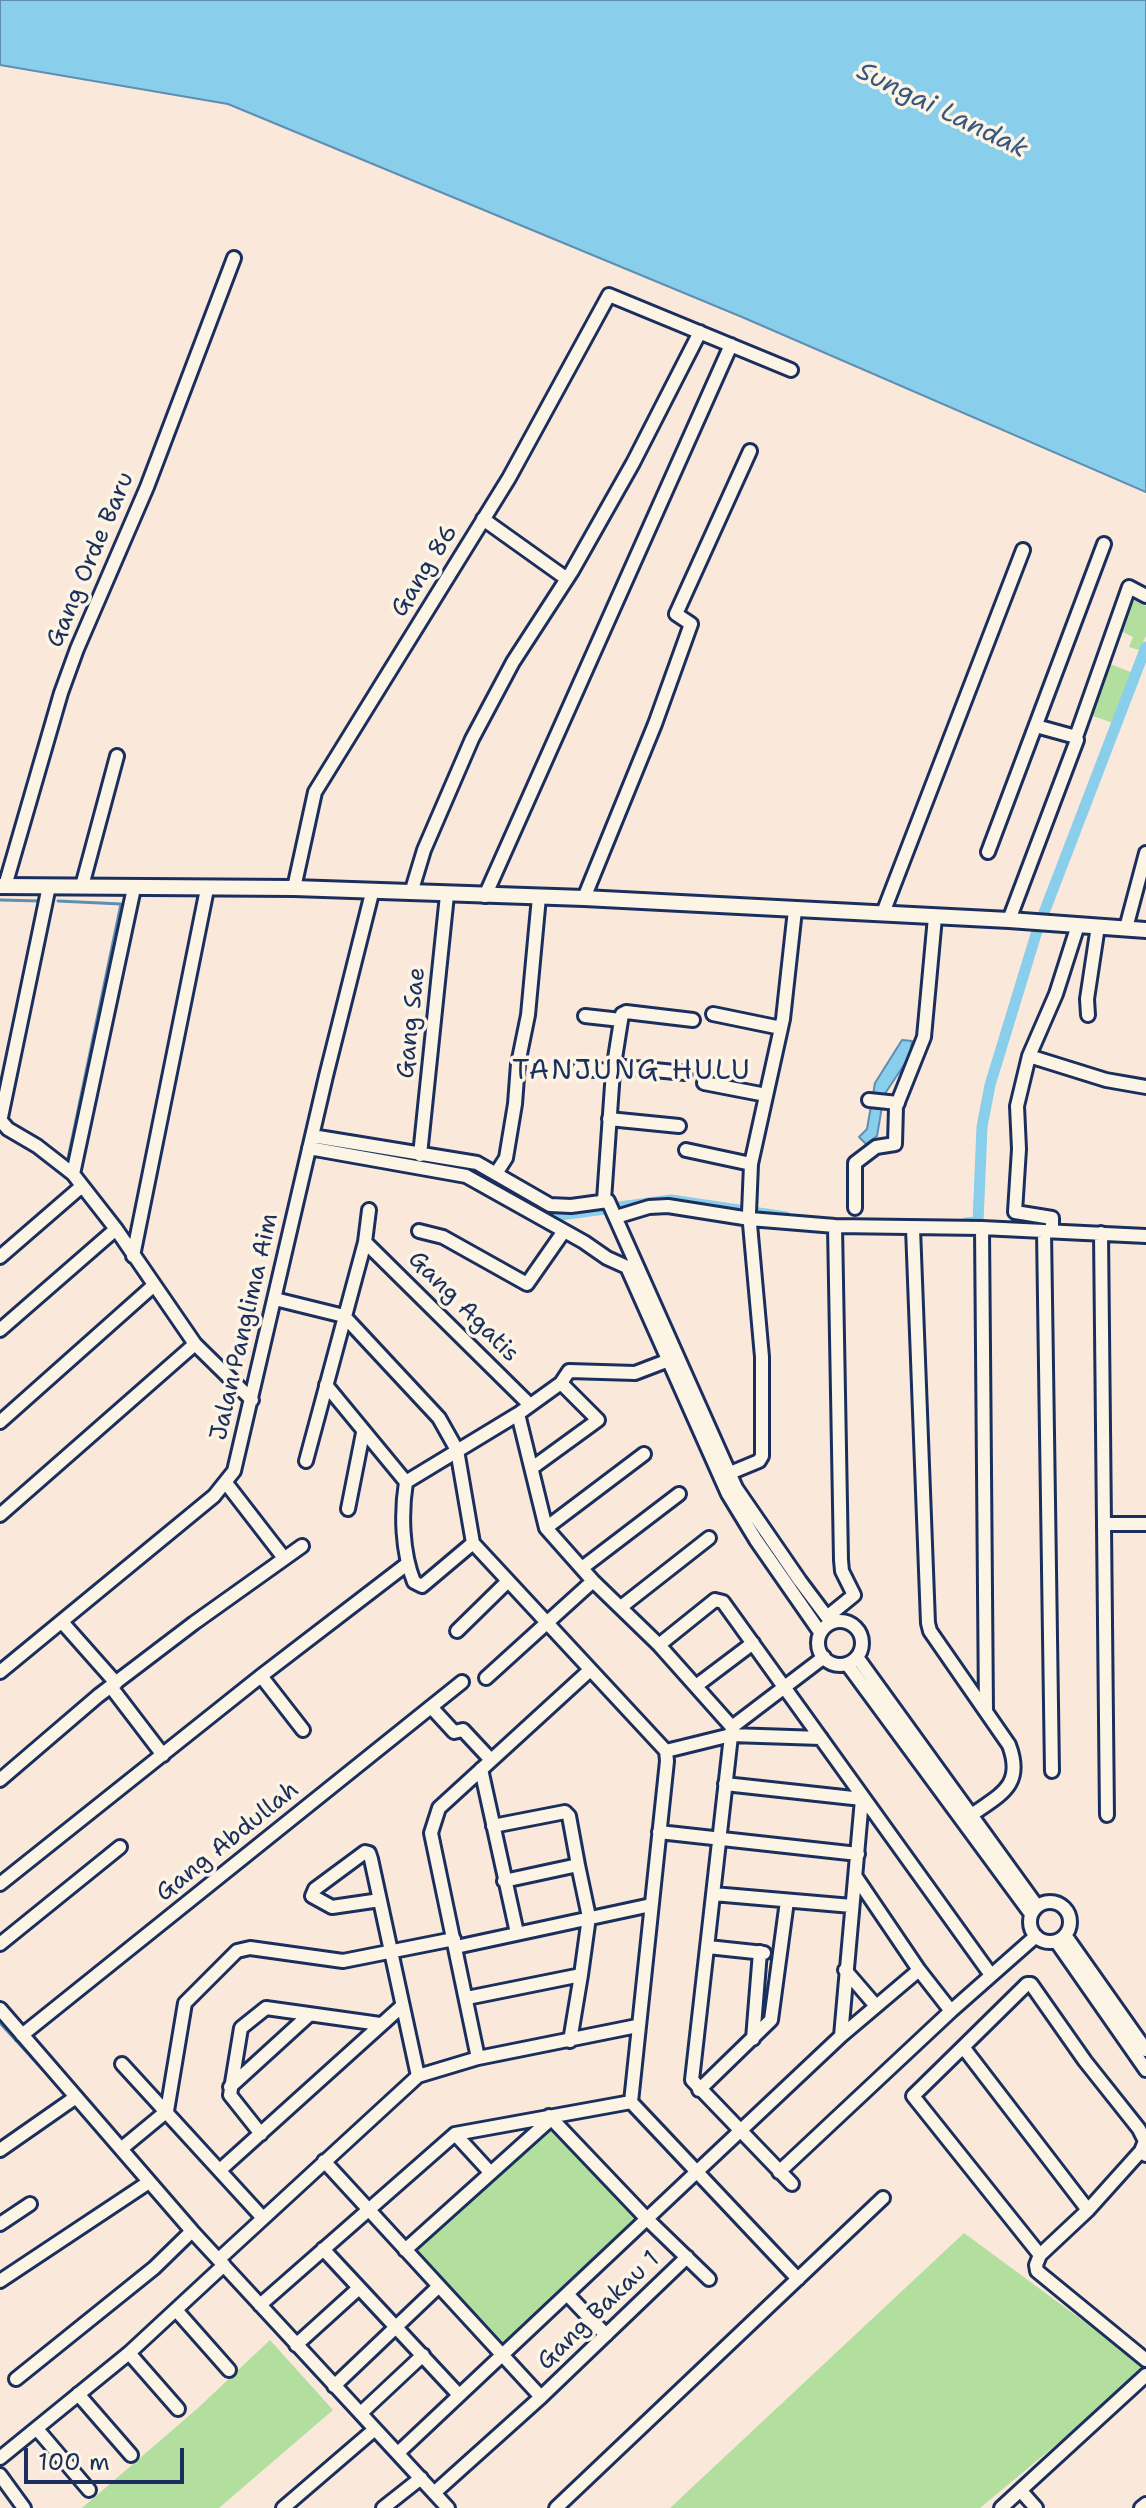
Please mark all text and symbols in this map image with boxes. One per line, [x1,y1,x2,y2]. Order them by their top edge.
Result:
water label: Sungai Landak [851,56,1033,166]
street label: Gang Orde Baru [41,468,141,652]
street label: Gang 86 [385,520,465,622]
street label: Gang Sae [392,966,432,1080]
district label: TANJUNG HULU [512,1055,752,1089]
street label: Jalan Panglima Aim [205,1211,285,1443]
street label: Gang Agatis [401,1245,525,1369]
street label: Gang Abdullah [151,1776,305,1908]
street label: Gang Bakau 1 [532,2245,666,2377]
scale bar [28,2432,188,2482]
text: 100 m [38,2446,110,2478]

